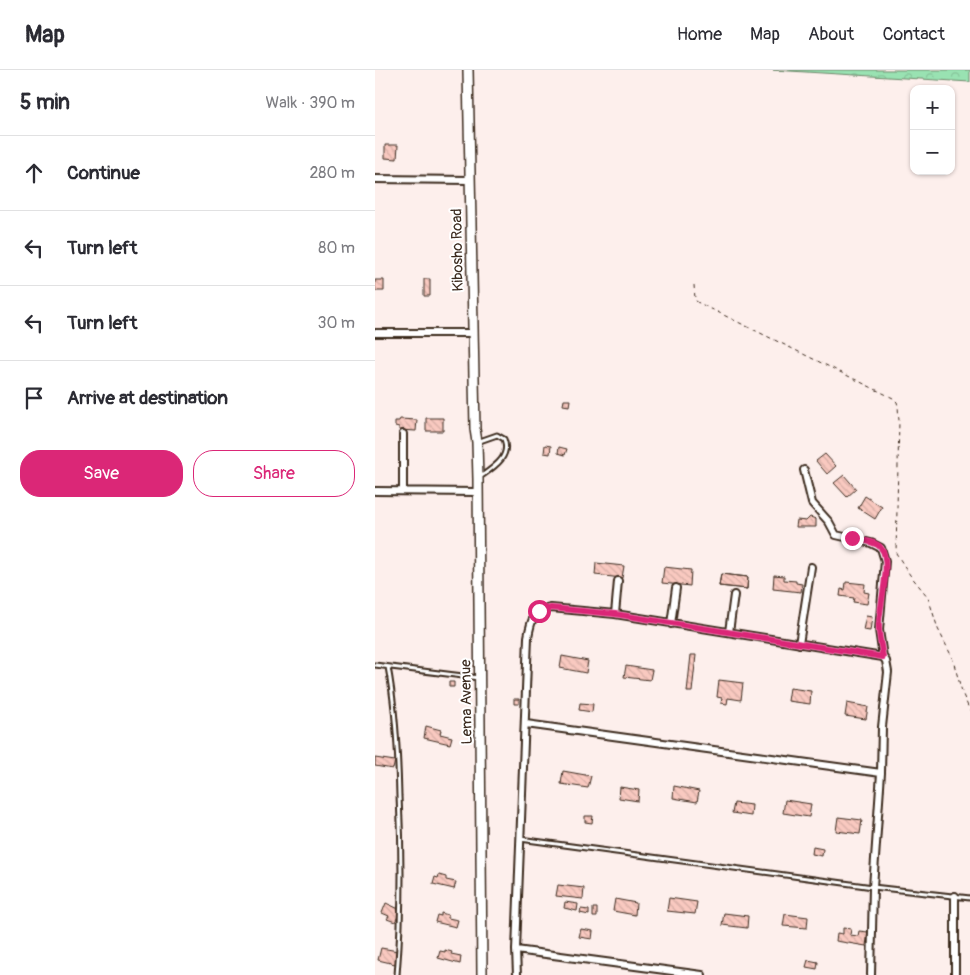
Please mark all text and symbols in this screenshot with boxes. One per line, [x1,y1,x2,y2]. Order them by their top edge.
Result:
text: Map [25,20,65,49]
text: Home [677,23,722,46]
text: Map [750,23,780,46]
text: About [808,23,854,46]
text: Contact [882,23,945,46]
map controls [910,85,955,175]
button: + [910,85,955,130]
text: 5 min [20,89,70,116]
text: Walk · 390 m [266,93,355,113]
button: − [910,130,955,175]
icon: ahead [20,159,48,187]
text: Continue [67,161,140,185]
text: 280 m [309,163,355,183]
street label: Kibosho Road [447,208,468,292]
icon: left [20,234,48,262]
text: Turn left [67,236,137,260]
text: 80 m [318,238,355,258]
icon: left [20,309,48,337]
text: Turn left [67,311,137,335]
text: 30 m [317,313,355,333]
icon: arrive [20,384,48,412]
text: Arrive at destination [67,386,228,410]
button: Save [20,450,183,497]
button: Share [193,450,355,497]
route end [841,527,864,550]
route start [528,600,551,623]
street label: Lema Avenue [456,659,477,745]

